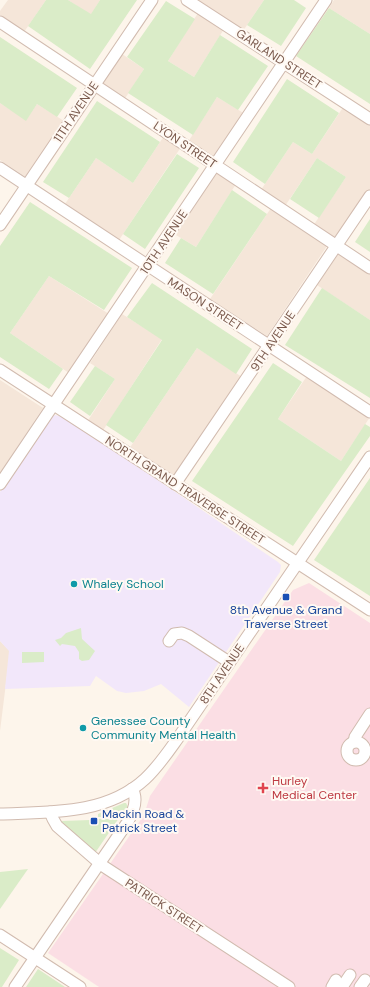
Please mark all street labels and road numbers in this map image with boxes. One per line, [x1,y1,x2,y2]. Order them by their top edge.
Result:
street label: GARLAND STREET [233,25,325,93]
street label: 11TH AVENUE [50,78,102,146]
street label: LYON STREET [150,118,220,172]
street label: 10TH AVENUE [137,207,191,277]
street label: MASON STREET [164,274,246,334]
street label: 9TH AVENUE [247,307,299,374]
street label: NORTH GRAND TRAVERSE STREET [102,432,268,548]
street label: 8TH AVENUE [196,641,248,707]
street label: PATRICK STREET [122,875,206,937]

